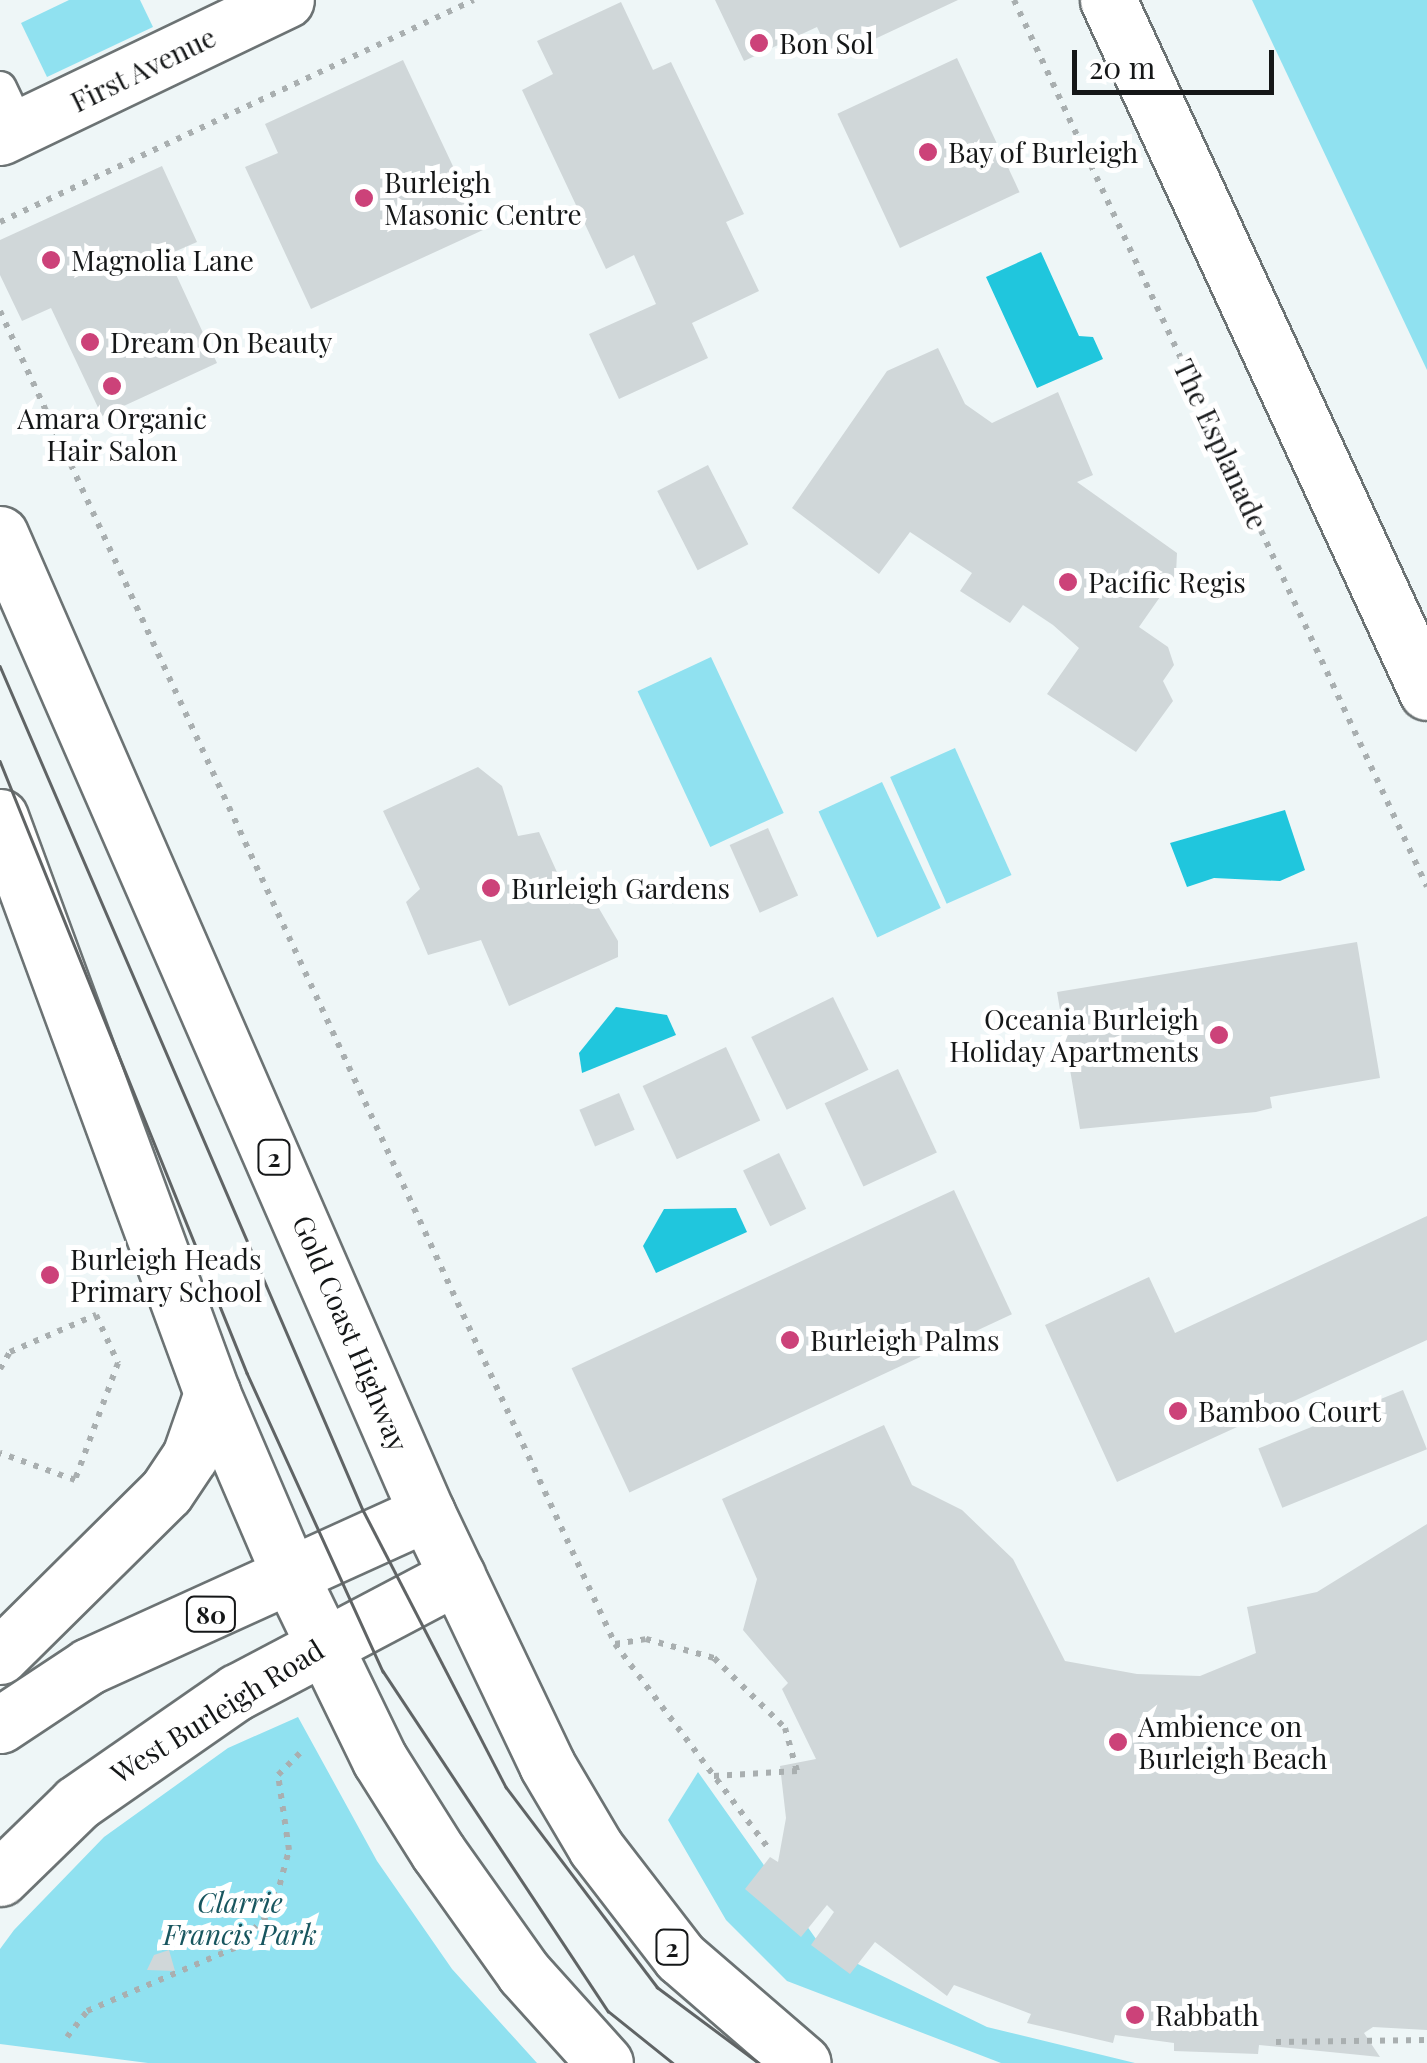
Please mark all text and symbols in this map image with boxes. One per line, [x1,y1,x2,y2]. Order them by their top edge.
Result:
street label: First Avenue [64,19,222,119]
place label: Bon Sol [779,26,874,60]
scale bar [1077,30,1280,92]
marker: Bon Sol [748,32,770,54]
text: 20 m [1089,47,1155,87]
place label: Bay of Burleigh [948,135,1139,169]
marker: Bay of Burleigh [917,141,939,163]
place label: Burleigh Masonic Centre [384,165,582,231]
marker: Burleigh Masonic Centre [353,187,375,209]
place label: Magnolia Lane [71,243,254,277]
marker: Magnolia Lane [40,249,62,271]
place label: Dream On Beauty [110,325,332,359]
marker: Dream On Beauty [79,331,101,353]
street label: The Esplanade [1167,354,1275,534]
marker: Amara Organic Hair Salon [101,375,123,397]
place label: Amara Organic Hair Salon [17,401,207,467]
place label: Pacific Regis [1088,565,1246,599]
marker: Pacific Regis [1057,571,1079,593]
place label: Burleigh Gardens [511,871,730,905]
marker: Burleigh Gardens [480,877,502,899]
place label: Oceania Burleigh Holiday Apartments [948,1002,1199,1068]
marker: Oceania Burleigh Holiday Apartments [1208,1024,1230,1046]
road number: 2 [256,1137,292,1177]
street label: Gold Coast Highway [286,1210,416,1456]
place label: Burleigh Heads Primary School [70,1242,263,1308]
marker: Burleigh Heads Primary School [39,1264,61,1286]
place label: Burleigh Palms [810,1323,999,1357]
marker: Burleigh Palms [779,1329,801,1351]
place label: Bamboo Court [1198,1394,1381,1428]
marker: Bamboo Court [1167,1400,1189,1422]
road number: 80 [184,1594,238,1634]
street label: West Burleigh Road [104,1632,330,1790]
place label: Ambience on Burleigh Beach [1138,1709,1328,1775]
marker: Ambience on Burleigh Beach [1107,1731,1129,1753]
park label: Clarrie Francis Park [163,1885,317,1951]
road number: 2 [654,1927,690,1967]
place label: Rabbath [1155,1998,1259,2032]
marker: Rabbath [1124,2004,1146,2026]

